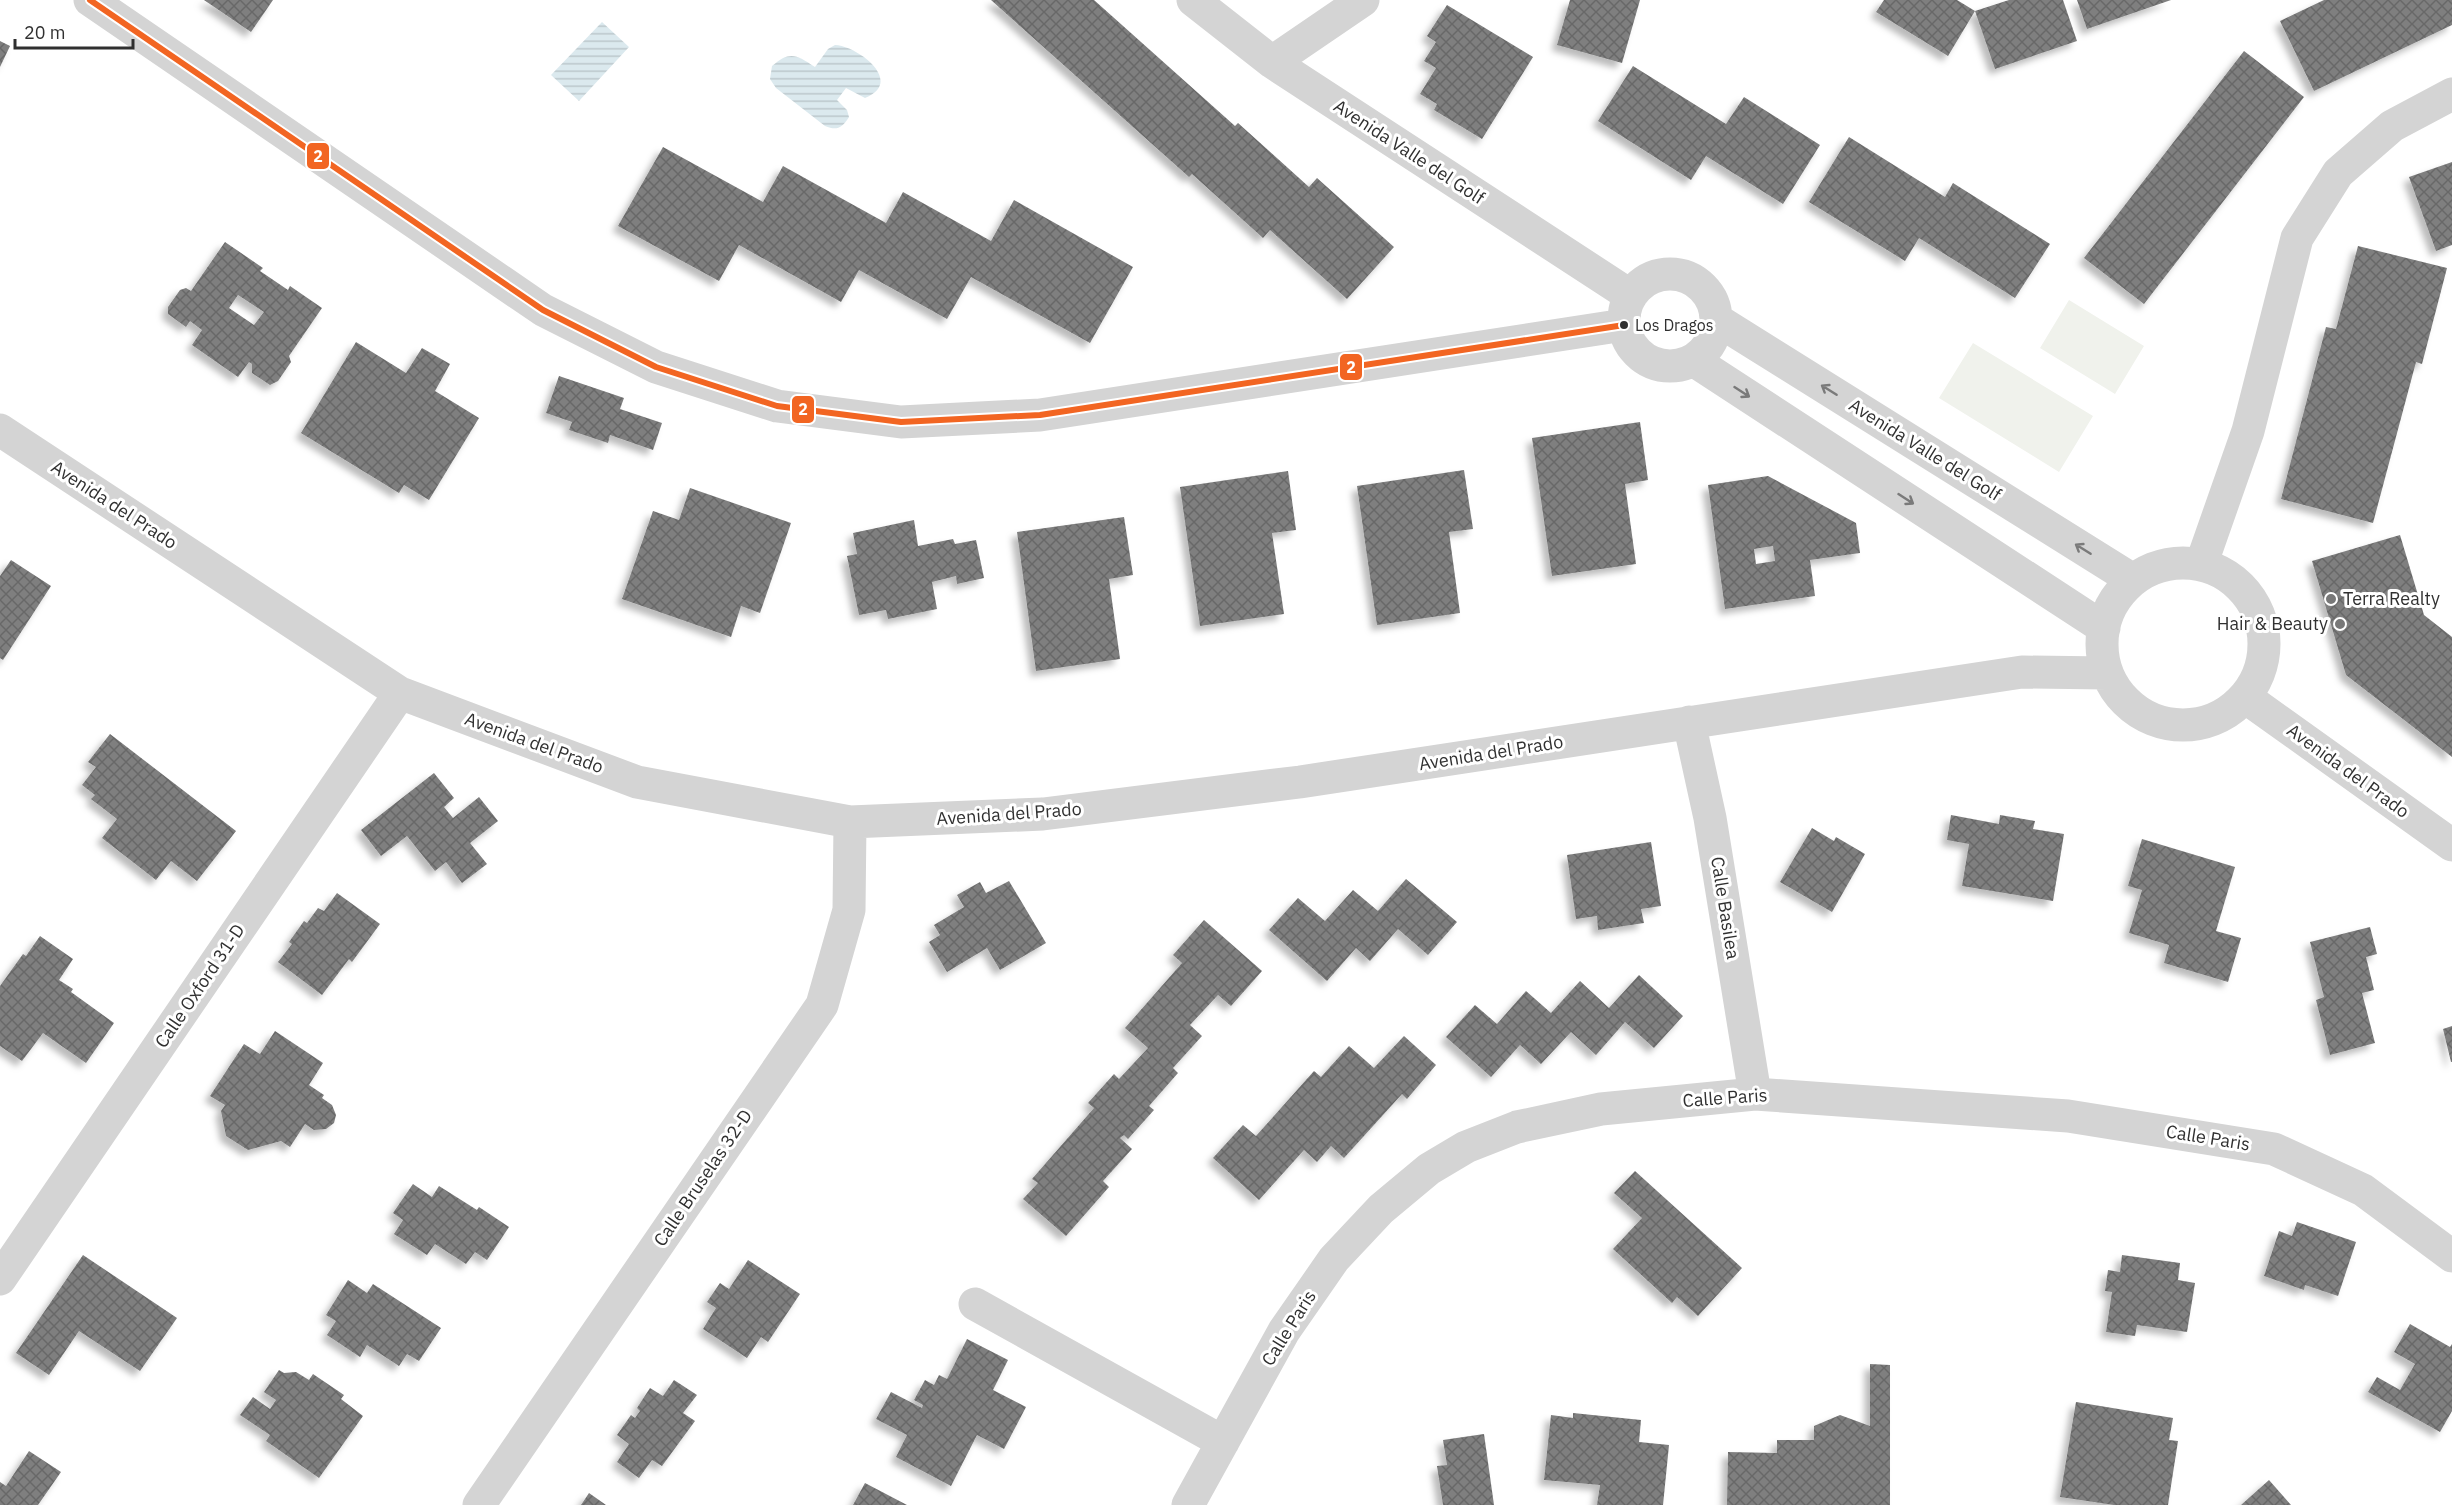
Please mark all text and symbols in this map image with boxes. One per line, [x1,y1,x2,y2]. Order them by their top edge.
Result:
scale bar [15,12,134,50]
text: 20 m [24,21,66,44]
street label: Avenida Valle del Golf [1329,94,1489,209]
line badge: 2 [306,142,330,170]
text: 2 [313,146,323,166]
place label: Los Dragos [1635,315,1714,335]
marker: Los Dragos [1618,319,1630,331]
line badge: 2 [1339,353,1363,381]
text: 2 [1346,357,1356,377]
one-way arrow [1821,384,1838,396]
one-way arrow [1734,386,1750,398]
street label: Avenida Valle del Golf [1845,393,2006,506]
line badge: 2 [791,395,815,424]
text: 2 [798,399,808,419]
street label: Avenida del Prado [47,455,182,554]
one-way arrow [1897,492,1914,505]
one-way arrow [2075,543,2092,556]
place label: Terra Realty [2343,587,2440,610]
marker: Terra Realty [2324,592,2338,606]
place label: Hair & Beauty [2217,612,2328,635]
marker: Hair & Beauty [2333,617,2347,631]
street label: Avenida del Prado [462,707,607,778]
street label: Avenida del Prado [2283,718,2414,823]
street label: Avenida del Prado [1417,730,1565,775]
street label: Avenida del Prado [936,797,1082,830]
street label: Calle Basilea [1706,855,1745,961]
street label: Calle Oxford 31-D [150,919,249,1052]
street label: Calle Paris [1682,1083,1768,1112]
street label: Calle Bruselas 32-D [648,1105,757,1251]
street label: Calle Paris [2164,1120,2252,1156]
street label: Calle Paris [1256,1286,1321,1370]

